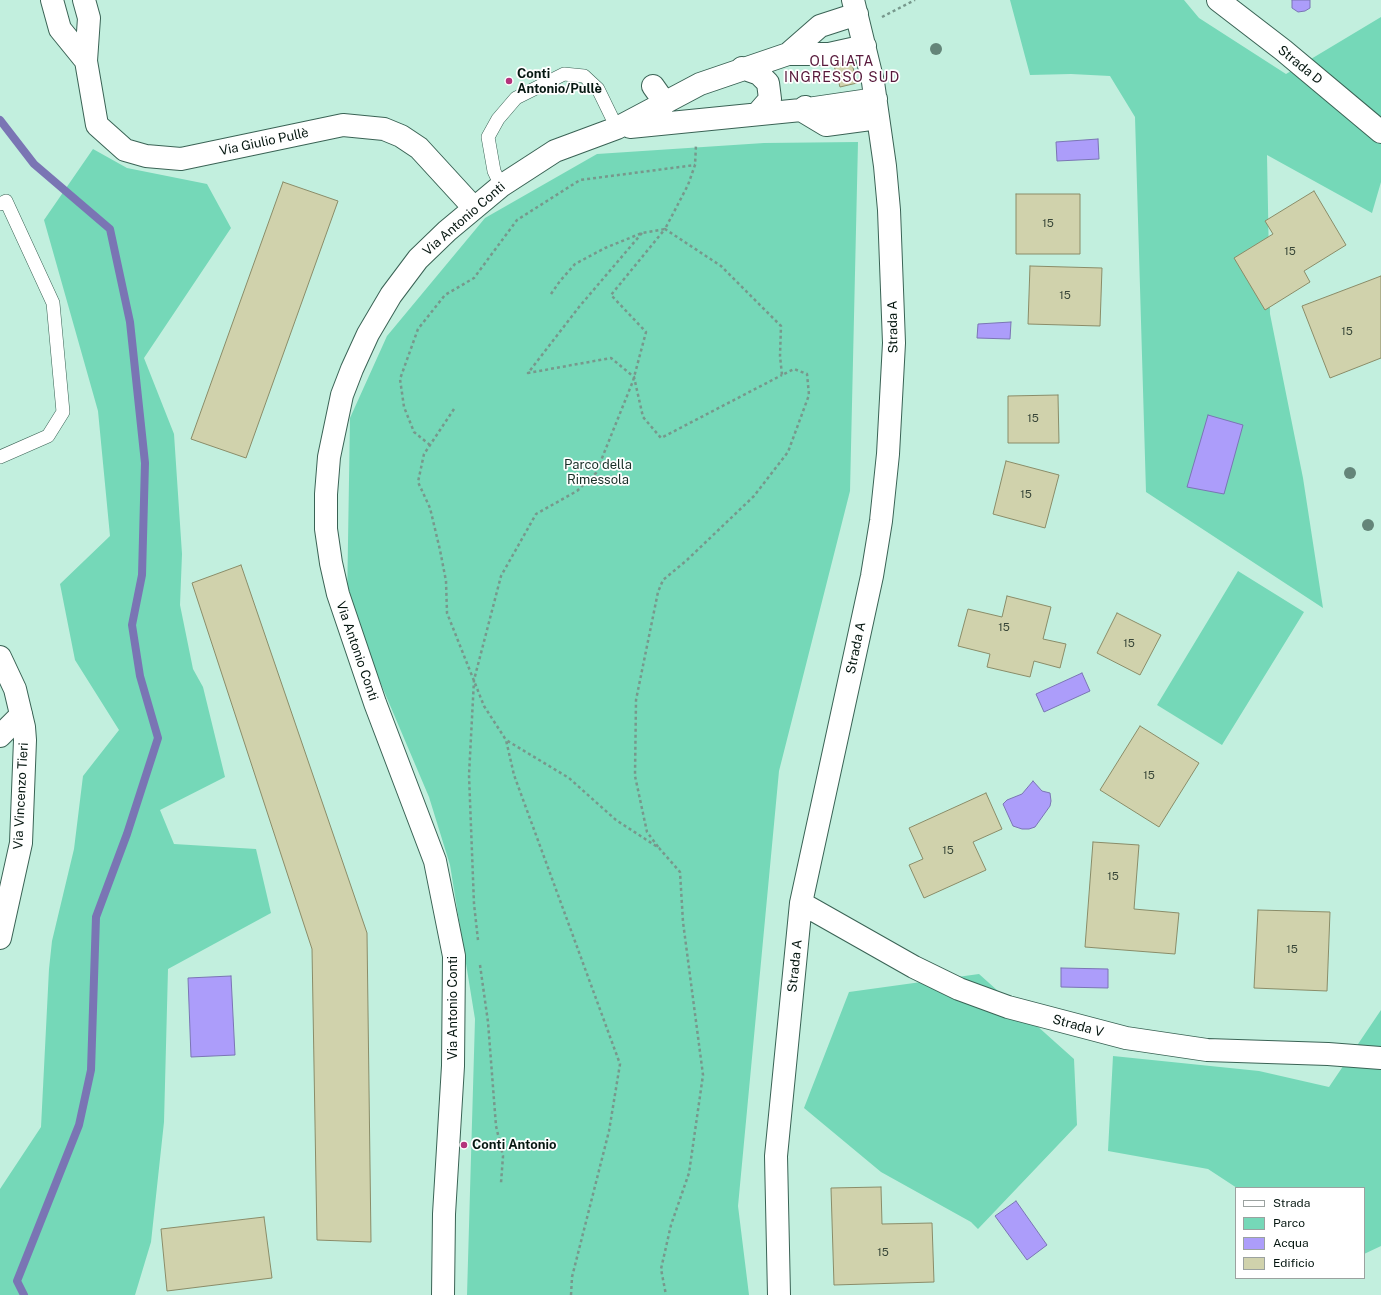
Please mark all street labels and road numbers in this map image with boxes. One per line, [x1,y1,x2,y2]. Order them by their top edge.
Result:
street label: Strada D [1275,42,1325,88]
street label: Via Giulio Pullè [218,125,310,159]
street label: Via Antonio Conti [420,179,508,259]
street label: Strada A [885,300,901,354]
street label: Via Antonio Conti [333,599,381,703]
street label: Strada A [843,621,869,675]
street label: Via Vincenzo Tieri [10,742,32,850]
street label: Strada A [784,939,806,993]
street label: Via Antonio Conti [445,956,461,1060]
street label: Strada V [1051,1012,1105,1040]

